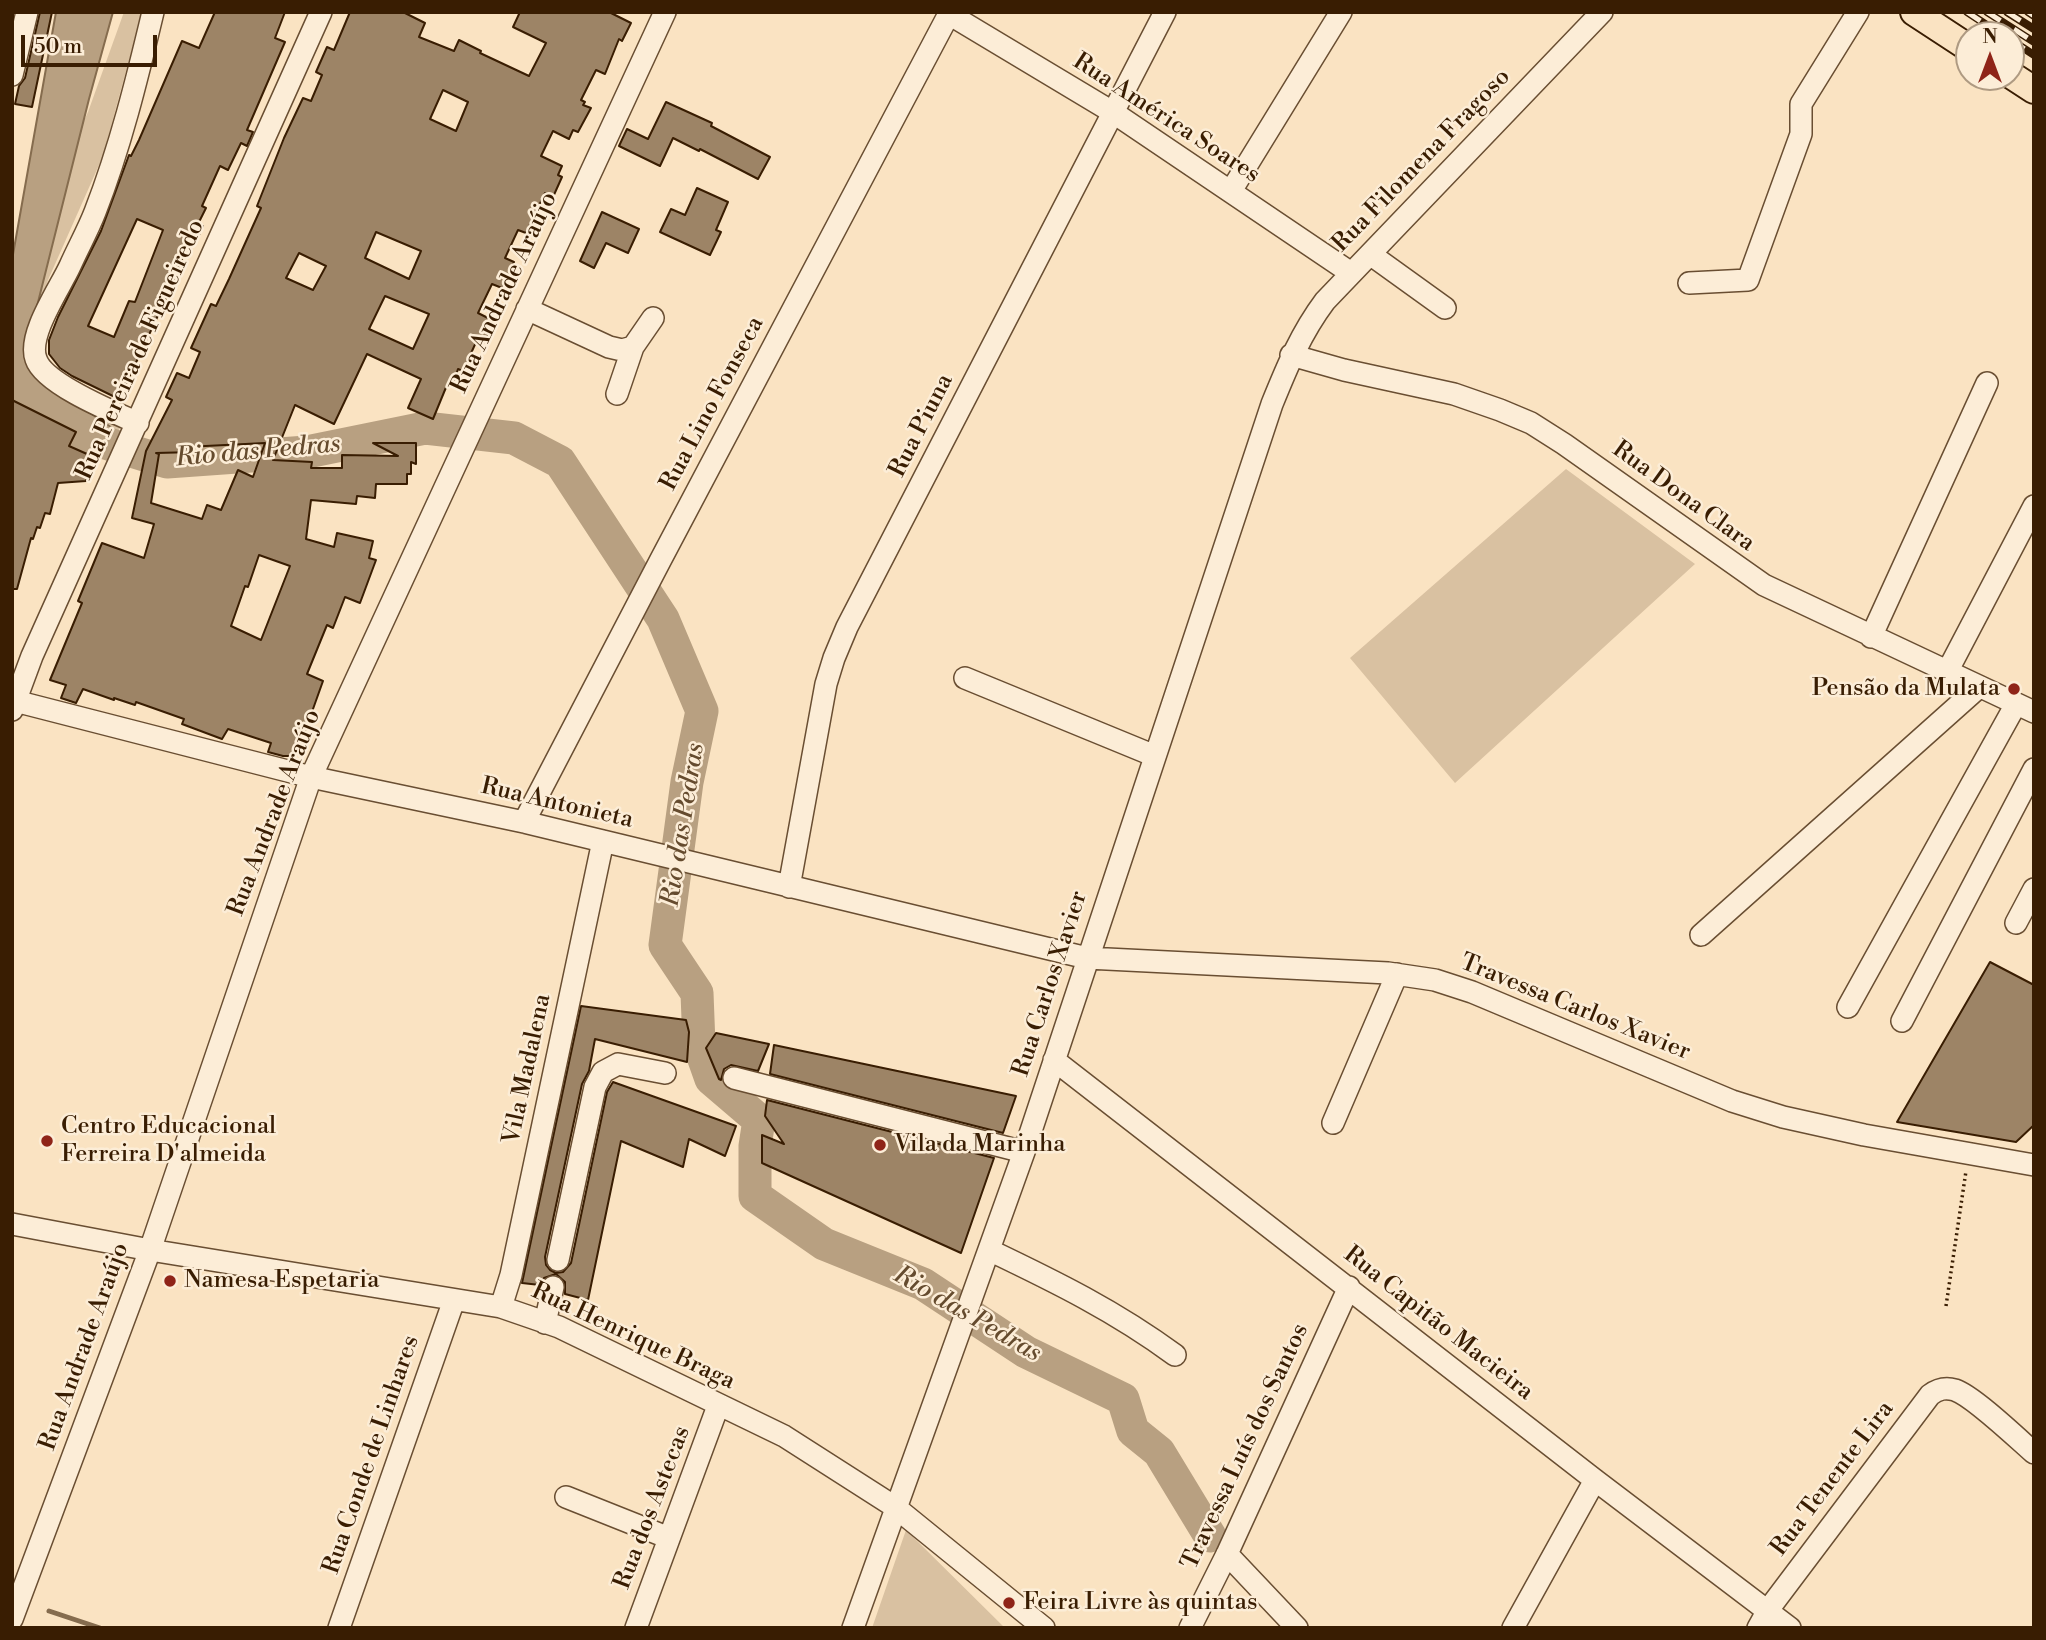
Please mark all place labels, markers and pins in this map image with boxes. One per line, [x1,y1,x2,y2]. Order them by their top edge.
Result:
place label: Pensão da Mulata [1812,675,2000,703]
marker: Pensão da Mulata [2006,681,2022,697]
place label: Centro Educacional Ferreira D'almeida [61,1113,276,1169]
place label: Vila da Marinha [894,1131,1066,1159]
marker: Centro Educacional Ferreira D'almeida [39,1133,55,1149]
marker: Vila da Marinha [872,1137,888,1153]
place label: Namesa Espetaria [184,1267,379,1295]
marker: Namesa Espetaria [162,1273,178,1289]
place label: Feira Livre às quintas [1023,1589,1257,1617]
marker: Feira Livre às quintas [1001,1595,1017,1611]

